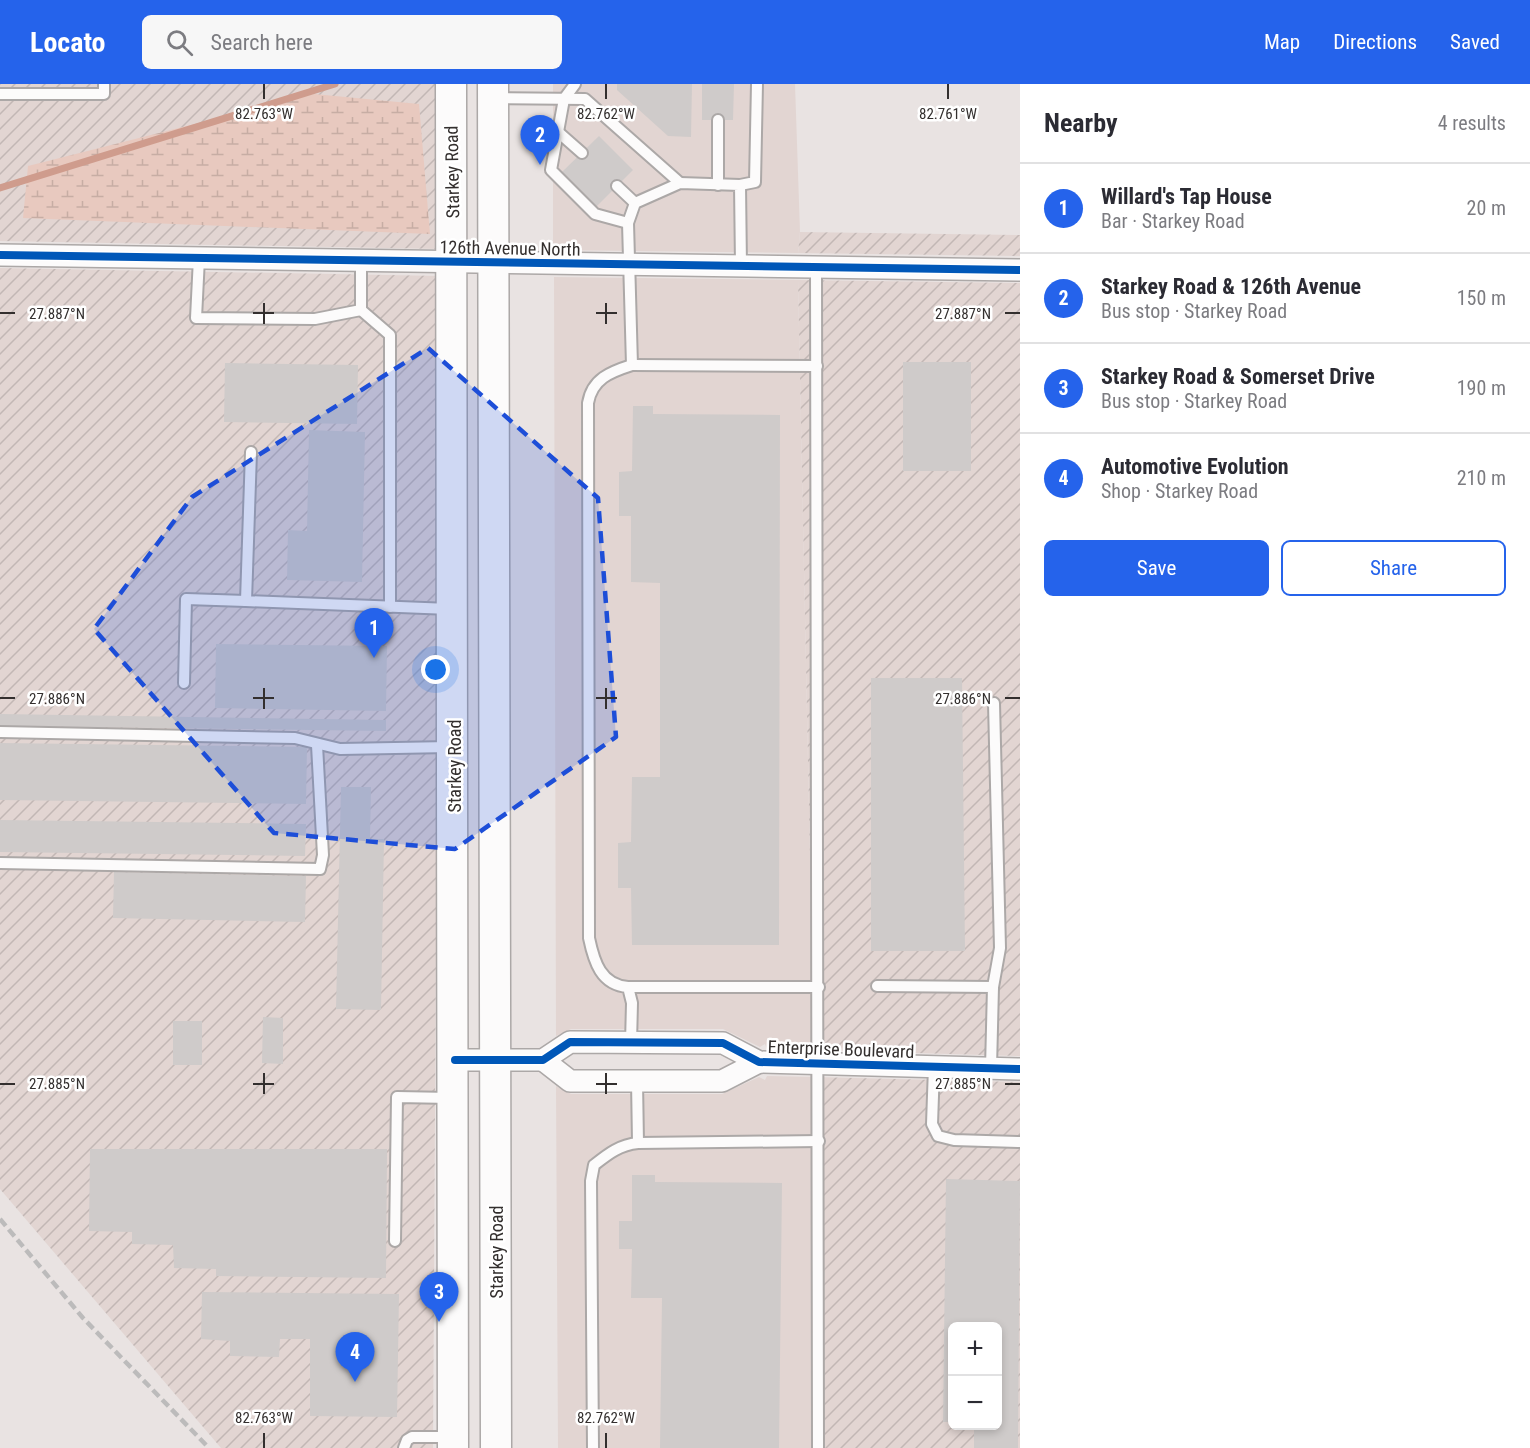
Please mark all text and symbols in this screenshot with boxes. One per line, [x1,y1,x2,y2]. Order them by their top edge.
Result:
search box [142,15,562,69]
text: Locato [30,26,106,59]
icon: search [163,26,196,59]
text: Search here [211,30,313,55]
text: Map [1264,30,1300,54]
text: Directions [1333,30,1417,54]
text: Saved [1450,30,1500,54]
text: 82.763°W [235,105,294,123]
text: 82.762°W [577,105,636,123]
text: 82.761°W [919,105,978,123]
text: Nearby [1044,108,1118,138]
text: 4 results [1438,111,1506,135]
pin: 2 [520,116,560,165]
street label: Starkey Road [441,125,463,219]
text: Willard's Tap House [1101,184,1272,209]
text: 1 [1058,196,1069,220]
text: 20 m [1467,196,1506,220]
text: Bar · Starkey Road [1101,209,1245,233]
street label: 126th Avenue North [439,236,581,260]
text: Starkey Road & 126th Avenue [1101,274,1361,299]
text: 2 [1058,286,1069,310]
text: 150 m [1457,286,1506,310]
text: Bus stop · Starkey Road [1101,299,1287,323]
text: 27.887°N [29,305,85,323]
text: 27.887°N [935,305,991,323]
text: Starkey Road & Somerset Drive [1101,364,1375,389]
text: 3 [1058,376,1069,400]
text: 190 m [1457,376,1506,400]
text: Bus stop · Starkey Road [1101,389,1287,413]
text: Automotive Evolution [1101,454,1289,479]
text: 4 [1058,466,1069,490]
text: 210 m [1457,466,1506,490]
text: Shop · Starkey Road [1101,479,1258,503]
button: Save [1044,540,1269,596]
button: Share [1281,540,1506,596]
pin: 1 [354,608,394,658]
your location [421,655,450,684]
text: 27.886°N [29,690,85,708]
text: 27.886°N [935,690,991,708]
street label: Starkey Road [444,720,465,812]
street label: Enterprise Boulevard [767,1036,915,1062]
text: 27.885°N [29,1075,85,1093]
text: 27.885°N [935,1075,991,1093]
street label: Starkey Road [486,1206,507,1298]
pin: 3 [420,1272,458,1322]
map controls [948,1322,1002,1430]
button: + [948,1322,1002,1376]
pin: 4 [336,1332,374,1382]
button: − [948,1376,1002,1430]
text: 82.763°W [235,1409,294,1427]
text: 82.762°W [577,1409,636,1427]

